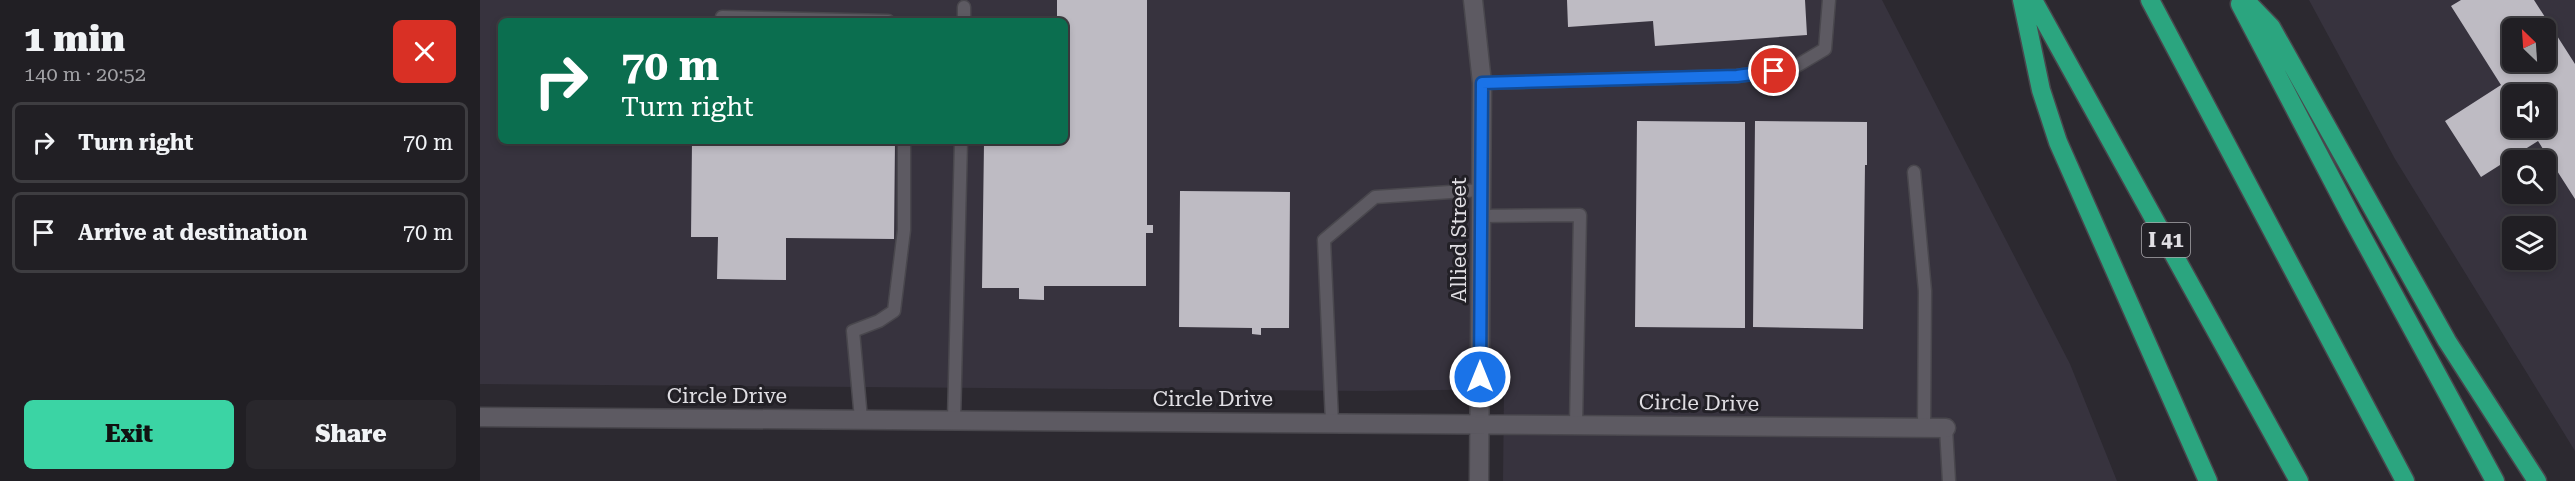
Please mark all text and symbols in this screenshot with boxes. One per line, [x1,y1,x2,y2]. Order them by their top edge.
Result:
text: 1 min [24,18,125,60]
north arrow [2502,18,2556,72]
map controls [2502,18,2556,270]
button: close [393,20,456,83]
text: 70 m [621,41,719,90]
icon: right [522,42,600,120]
pin [1748,45,1799,96]
icon: arrive [1757,54,1790,87]
text: 140 m · 20:52 [24,62,146,86]
button: sound [2502,84,2556,138]
text: Turn right [621,91,754,123]
icon: right [27,126,60,159]
text: Turn right [78,130,193,155]
text: 70 m [403,130,453,155]
button: search [2502,150,2556,204]
street label: Allied Street [1447,177,1471,303]
icon: arrive [27,216,60,249]
button: layers [2502,216,2556,270]
text: Arrive at destination [78,220,307,245]
text: 70 m [403,220,453,245]
road number: I 41 [2142,223,2190,257]
position arrow [1448,345,1512,409]
street label: Circle Drive [667,384,787,408]
street label: Circle Drive [1153,387,1273,411]
street label: Circle Drive [1639,390,1759,416]
button: Exit [24,400,234,469]
button: Share [246,400,456,469]

